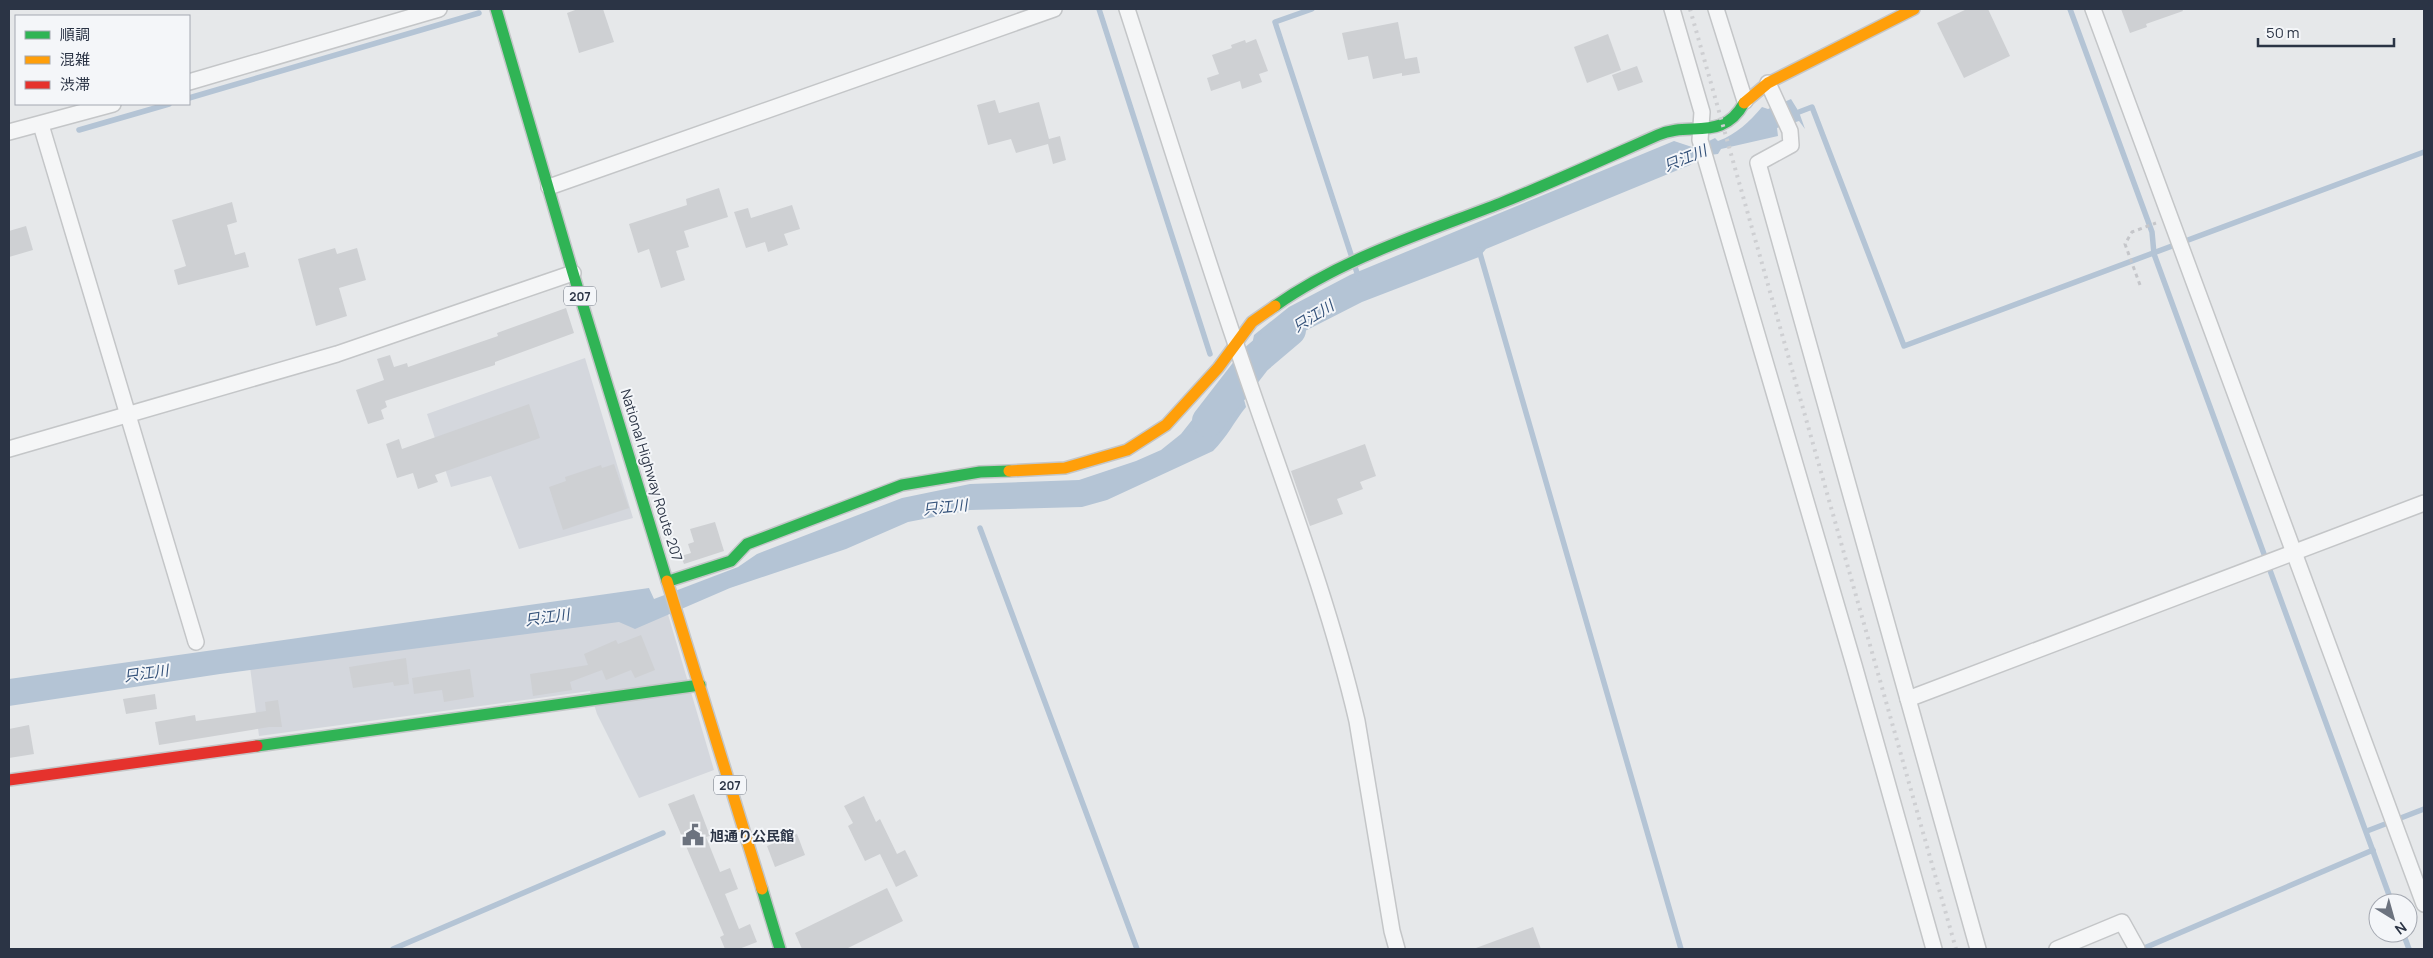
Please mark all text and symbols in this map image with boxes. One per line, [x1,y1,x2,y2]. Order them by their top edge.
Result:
legend [15,15,190,105]
scale bar [2258,15,2394,47]
text: 50 m [2266,22,2300,43]
text: 順調 [60,24,90,45]
text: 混雑 [60,49,90,70]
text: 渋滞 [60,74,90,95]
water label: 只江川 [1660,139,1712,176]
road number: 207 [564,286,596,306]
water label: 只江川 [1288,294,1339,337]
street label: National Highway Route 207 [617,386,687,564]
water label: 只江川 [922,494,970,520]
water label: 只江川 [523,603,573,631]
water label: 只江川 [122,659,172,687]
road number: 207 [714,776,746,794]
public building icon: 旭通り公民館 [680,822,706,848]
place label: 旭通り公民館 [710,826,794,845]
north arrow [2368,893,2418,943]
text: N [2391,918,2411,939]

